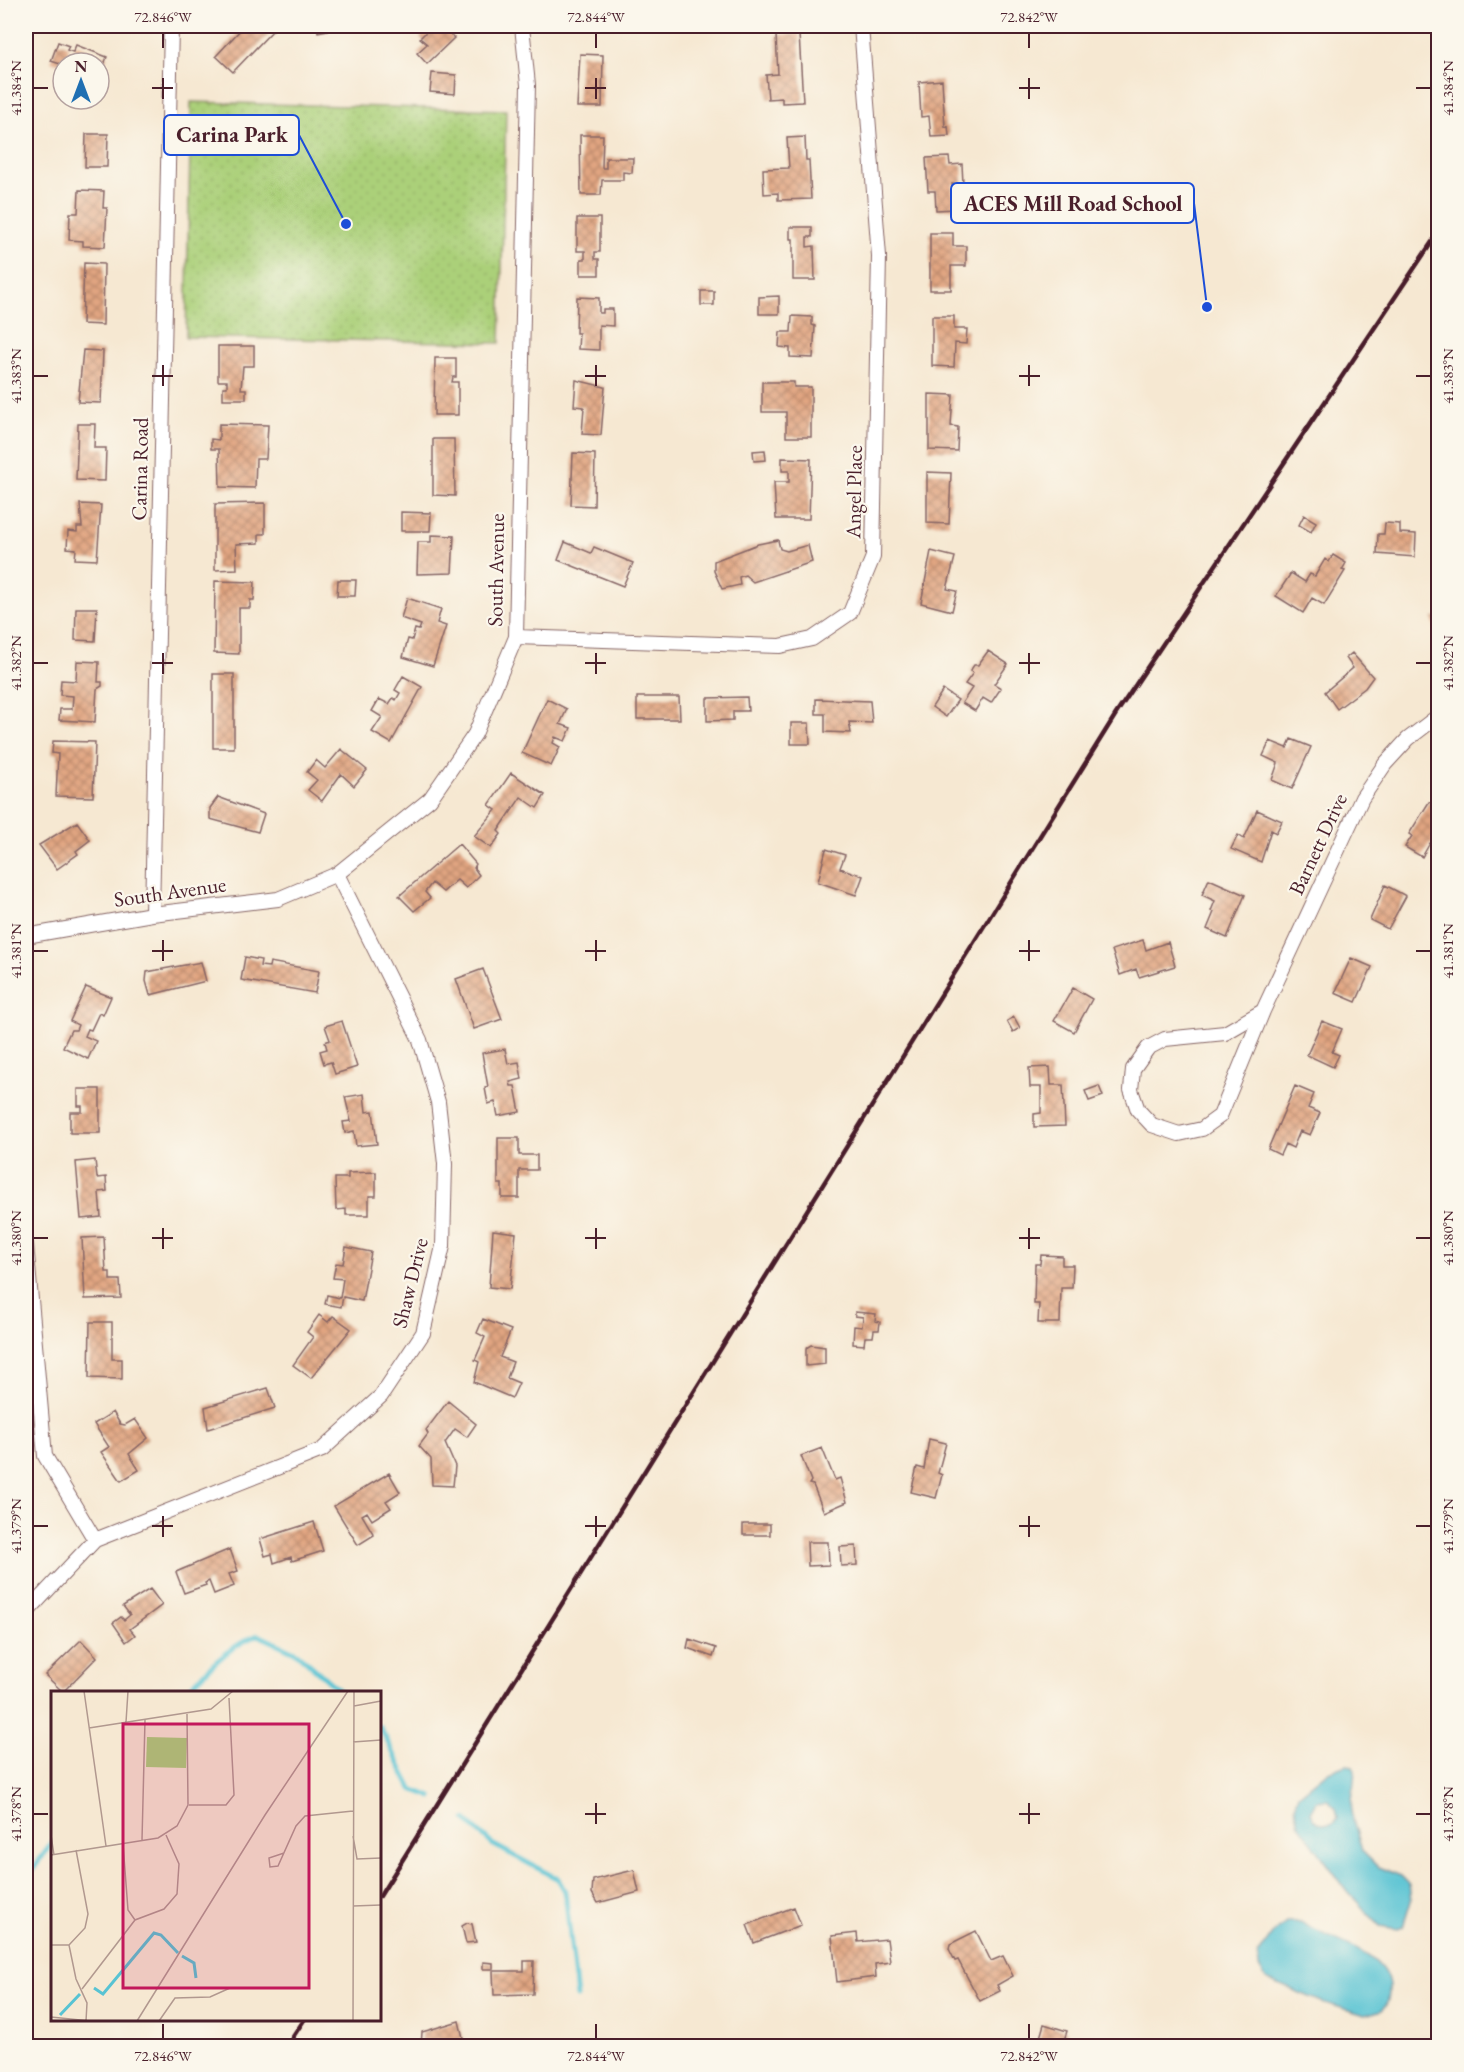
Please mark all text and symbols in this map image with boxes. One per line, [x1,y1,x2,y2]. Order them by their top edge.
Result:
text: 72.846°W [134,7,192,26]
text: 72.844°W [567,7,625,26]
text: 72.842°W [1000,7,1058,26]
north arrow [51,51,111,111]
text: N [75,56,88,77]
text: 41.384°N [6,60,25,116]
text: 41.384°N [1438,60,1457,116]
callout: Carina Park [164,115,299,155]
text: Carina Park [176,120,289,149]
callout: ACES Mill Road School [951,183,1194,223]
text: ACES Mill Road School [962,189,1183,218]
text: 41.383°N [6,348,25,404]
text: 41.383°N [1438,348,1457,404]
street label: Carina Road [125,417,154,521]
street label: Angel Place [839,445,868,540]
street label: South Avenue [481,513,510,627]
text: 41.382°N [6,635,25,691]
text: 41.382°N [1438,635,1457,691]
street label: Barnett Drive [1282,789,1353,899]
street label: South Avenue [112,870,228,913]
text: 41.381°N [6,923,25,979]
text: 41.381°N [1438,923,1457,979]
text: 41.380°N [6,1210,25,1266]
text: 41.380°N [1438,1210,1457,1266]
street label: Shaw Drive [385,1235,434,1331]
text: 41.379°N [6,1498,25,1554]
text: 41.379°N [1438,1498,1457,1554]
inset map [51,1691,381,2021]
text: 41.378°N [6,1786,25,1842]
text: 41.378°N [1438,1786,1457,1842]
text: 72.846°W [134,2046,192,2065]
text: 72.844°W [567,2046,625,2065]
text: 72.842°W [1000,2046,1058,2065]

